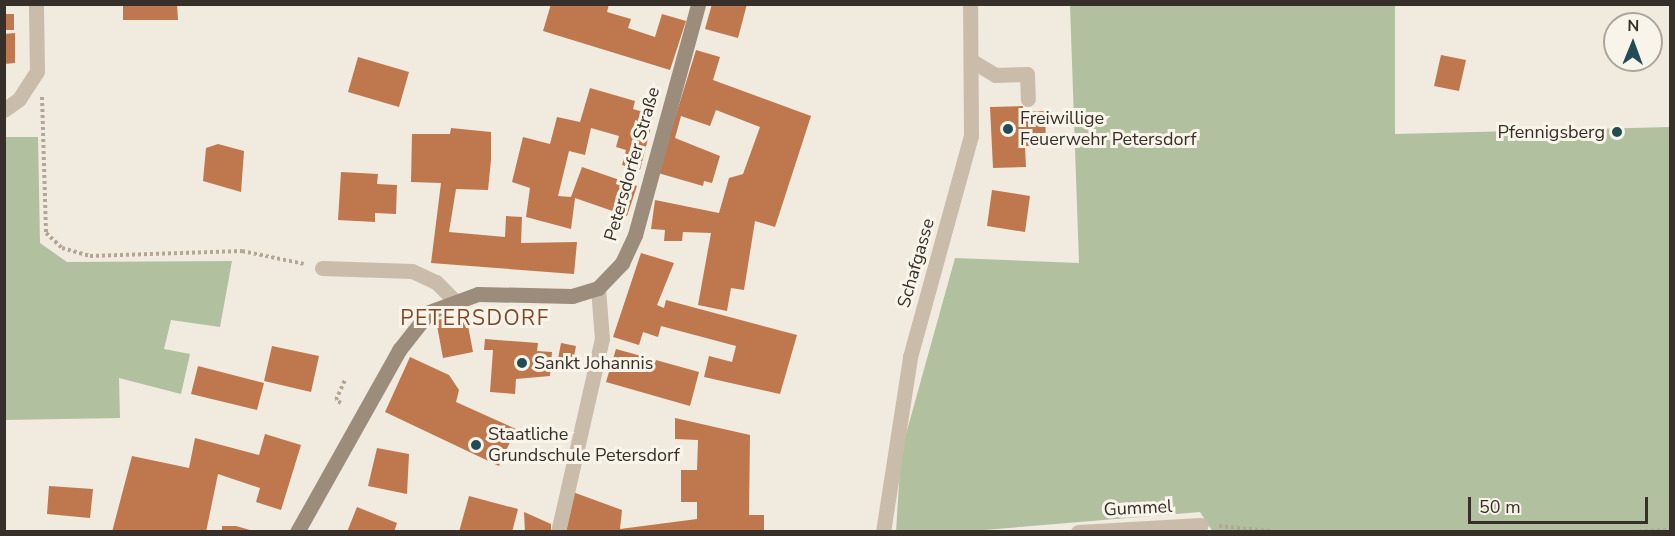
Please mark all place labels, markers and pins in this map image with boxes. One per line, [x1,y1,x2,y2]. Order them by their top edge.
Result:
place label: Freiwillige Feuerwehr Petersdorf [1020,108,1196,150]
place label: Pfennigsberg [1498,121,1605,143]
marker: Freiwillige Feuerwehr Petersdorf [1001,122,1015,136]
marker: Pfennigsberg [1610,125,1624,139]
place label: Sankt Johannis [534,352,653,374]
marker: Sankt Johannis [515,356,529,370]
place label: Staatliche Grundschule Petersdorf [488,424,680,466]
marker: Staatliche Grundschule Petersdorf [469,438,483,452]

